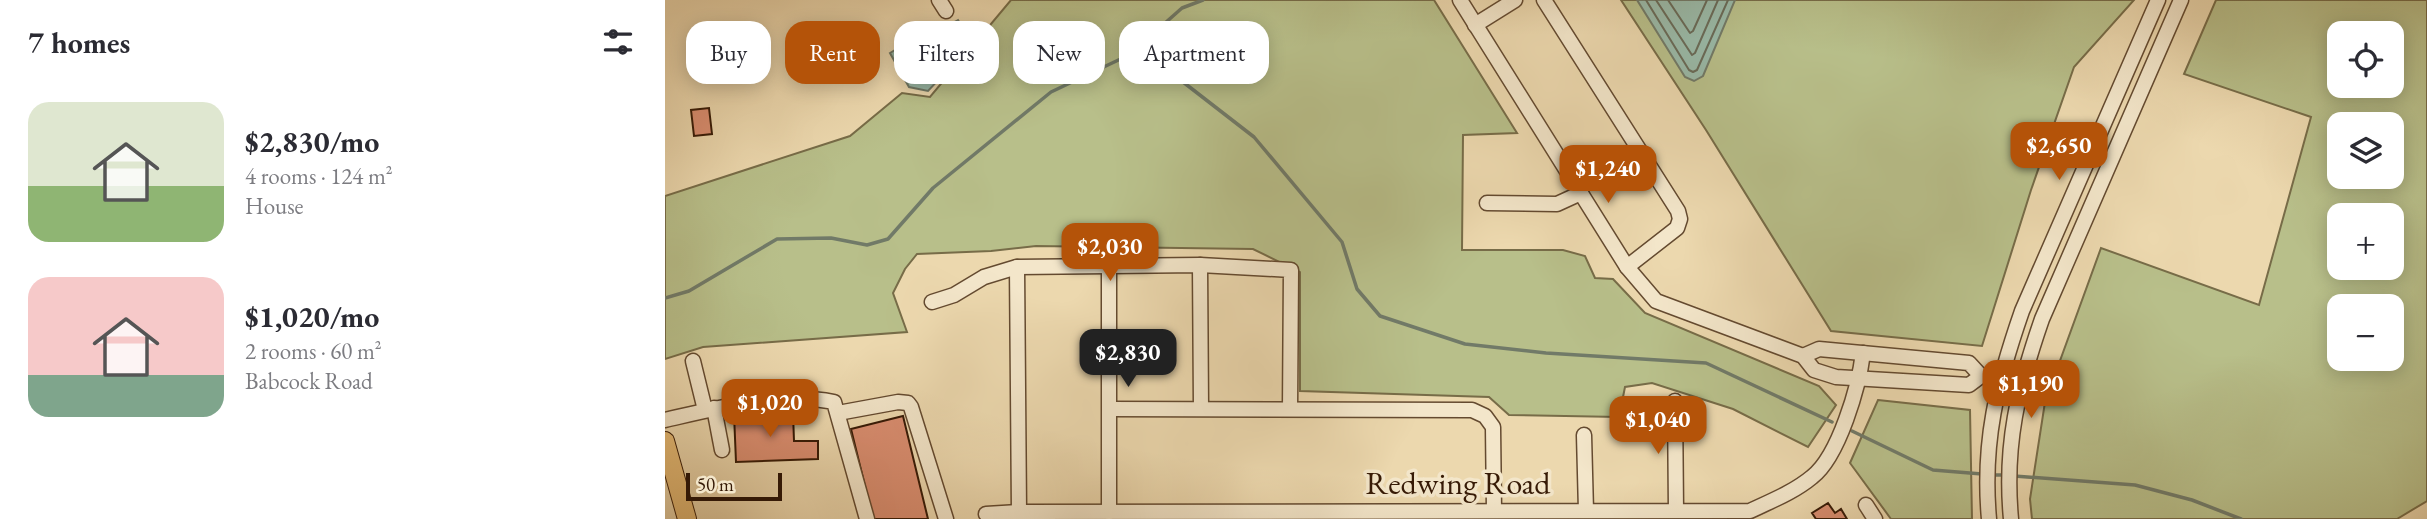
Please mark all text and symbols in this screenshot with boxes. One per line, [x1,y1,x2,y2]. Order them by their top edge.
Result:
chip: Buy [686,21,771,84]
chip: Rent [785,21,880,84]
chip: Filters [894,21,999,84]
chip: New [1013,21,1105,84]
chip: Apartment [1119,21,1269,84]
map controls [2327,21,2404,371]
button: locate [2327,21,2404,98]
text: 7 homes [28,23,130,62]
icon: filters [599,23,637,61]
button: layers [2327,112,2404,189]
text: $2,830/mo [245,122,379,161]
pin: $2,650 [2002,122,2116,182]
icon: home [84,130,168,214]
text: $2,650 [2027,130,2091,160]
pin: $1,240 [1551,146,1665,205]
text: $1,240 [1576,153,1640,183]
text: 4 rooms · 124 m² [245,161,393,191]
text: House [245,191,304,221]
button: + [2327,203,2404,280]
pin: $2,030 [1053,224,1167,283]
text: $2,030 [1078,231,1142,261]
button: − [2327,294,2404,371]
text: $1,020/mo [245,297,379,336]
icon: home [84,305,168,389]
pin: $2,830 [1071,330,1185,389]
text: 2 rooms · 60 m² [245,336,382,366]
text: $2,830 [1096,337,1160,367]
pin: $1,190 [1974,360,2088,420]
text: Babcock Road [245,366,373,396]
text: $1,190 [1999,368,2063,398]
pin: $1,020 [713,380,827,439]
text: $1,020 [738,387,802,417]
pin: $1,040 [1601,396,1715,456]
text: $1,040 [1626,404,1690,434]
street label: Redwing Road [1365,462,1551,504]
scale bar [686,470,782,502]
text: 50 m [697,472,734,497]

